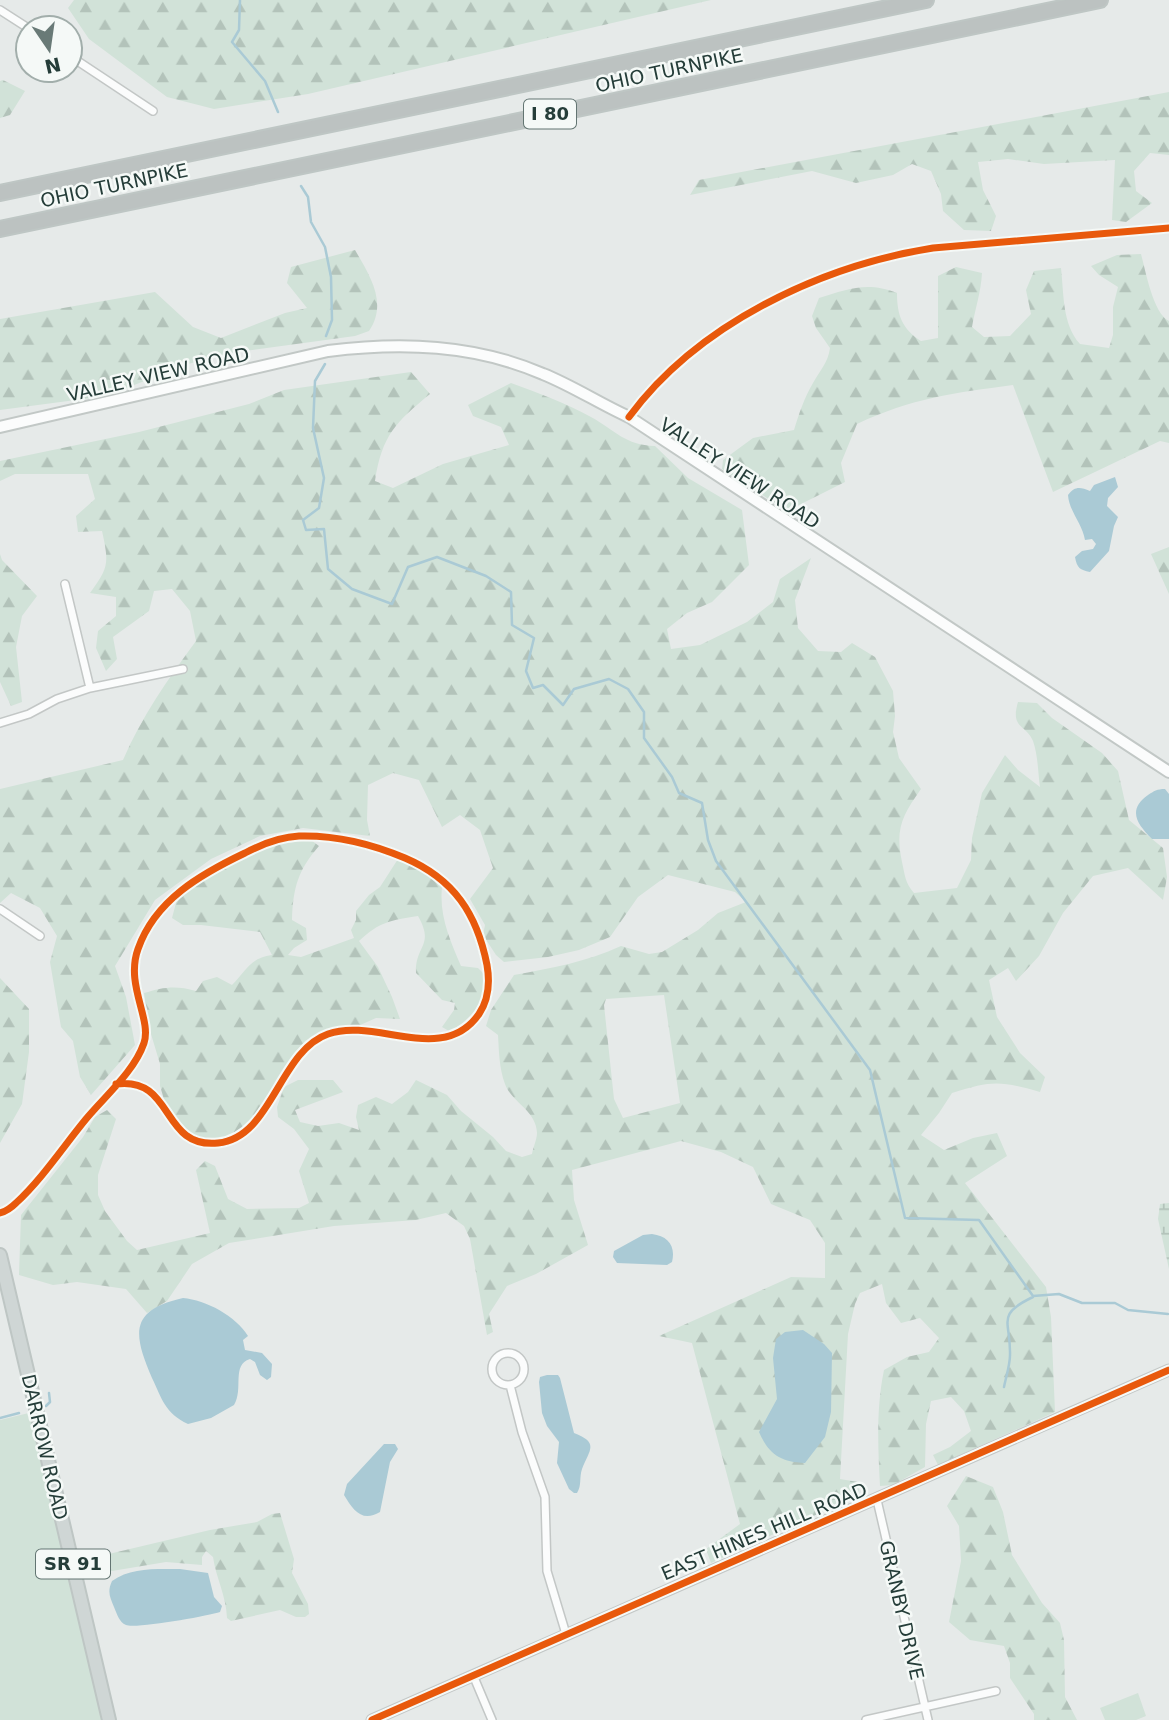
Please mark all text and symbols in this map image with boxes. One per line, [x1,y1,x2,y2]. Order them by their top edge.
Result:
north arrow [14,14,84,84]
street label: OHIO TURNPIKE [593,44,745,96]
text: N [43,53,63,78]
road number: I 80 [524,100,576,128]
street label: OHIO TURNPIKE [38,159,190,211]
street label: VALLEY VIEW ROAD [65,342,251,406]
street label: VALLEY VIEW ROAD [656,413,824,533]
street label: DARROW ROAD [18,1372,72,1522]
street label: EAST HINES HILL ROAD [658,1478,870,1584]
street label: GRANBY DRIVE [875,1538,929,1682]
road number: SR 91 [36,1549,110,1578]

